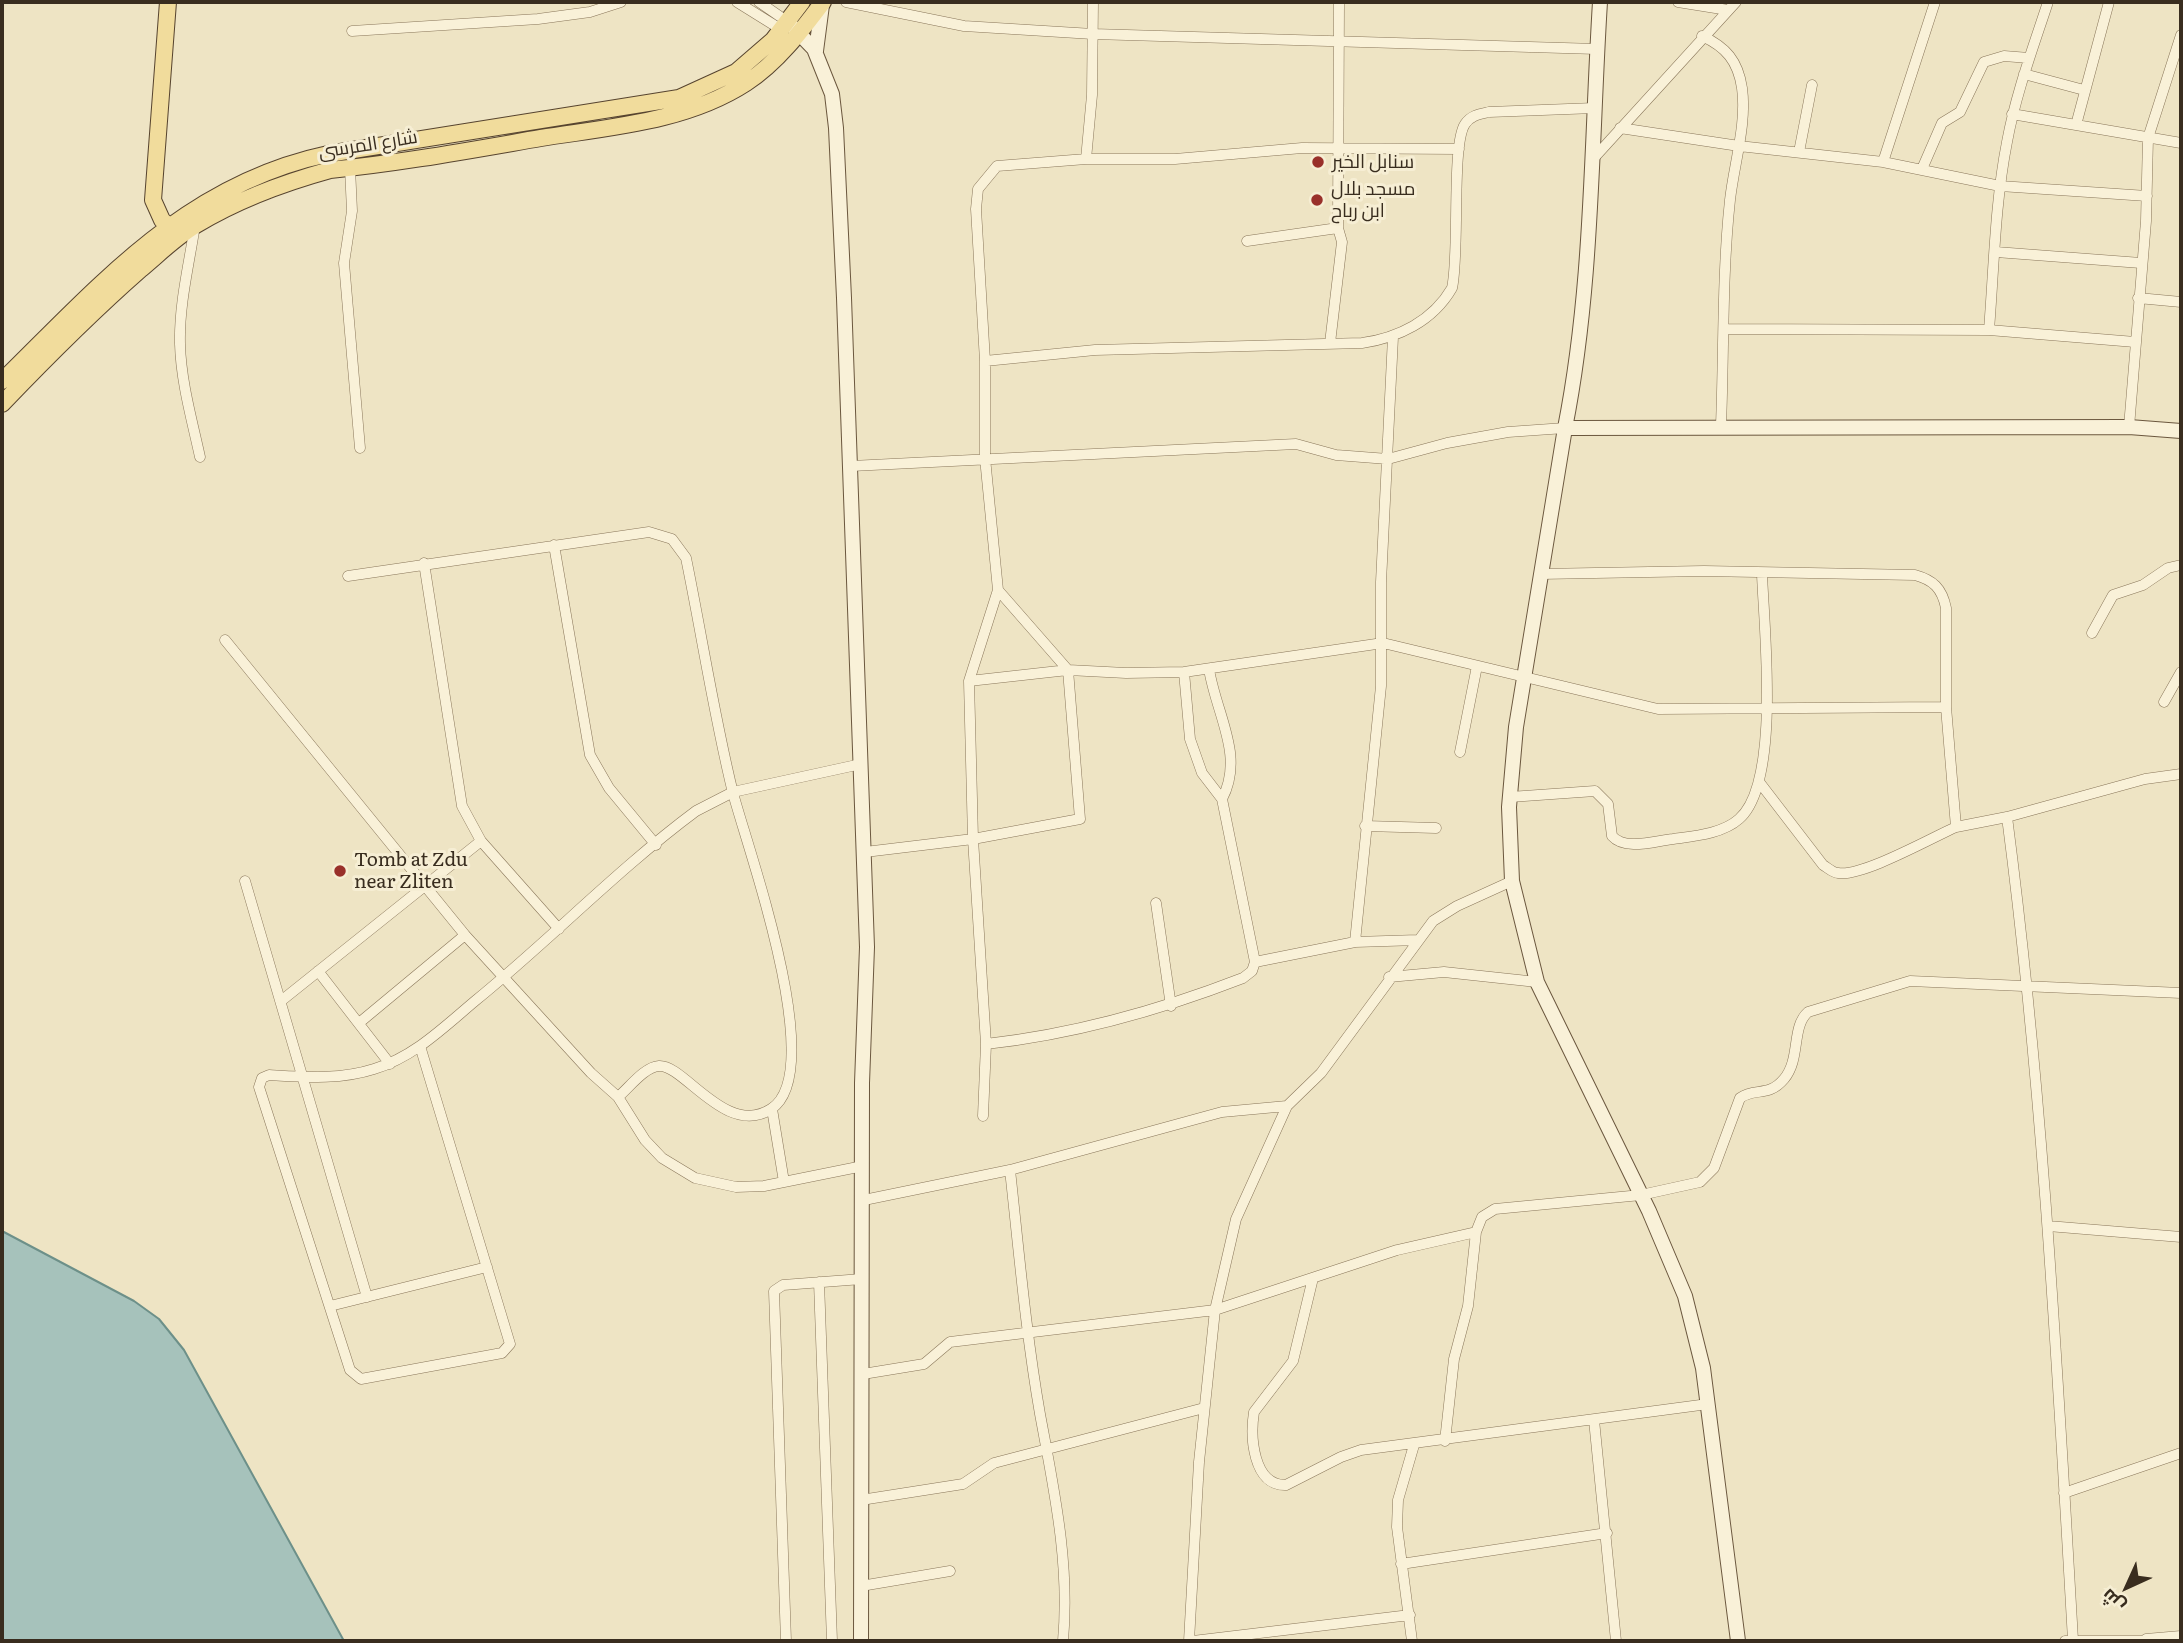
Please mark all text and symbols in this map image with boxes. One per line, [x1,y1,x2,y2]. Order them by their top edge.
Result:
street label: شارع المرسى [317,126,419,164]
place label: سنابل الخير [1332,151,1414,173]
marker: سنابل الخير [1310,154,1326,170]
place label: مسجد بلال ابن رباح [1331,178,1415,222]
marker: مسجد بلال ابن رباح [1309,192,1325,208]
place label: Tomb at Zdu near Zliten [354,849,468,893]
marker: Tomb at Zdu near Zliten [332,863,348,879]
north arrow [2092,1552,2162,1622]
text: ش [2094,1583,2131,1620]

